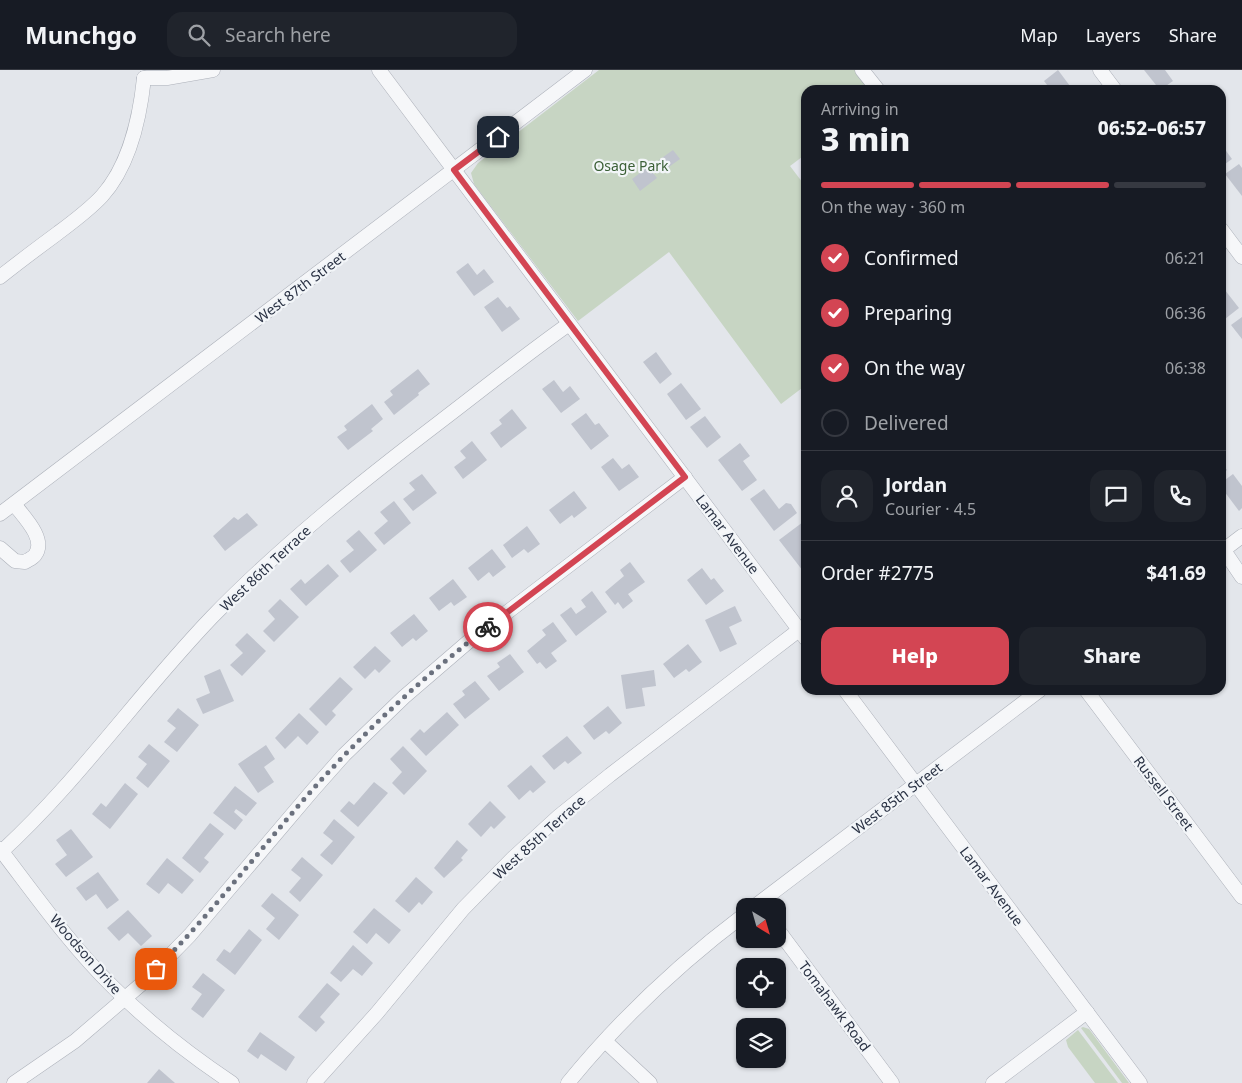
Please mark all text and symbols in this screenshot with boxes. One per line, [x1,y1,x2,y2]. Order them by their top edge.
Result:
search box [167,12,517,57]
text: Munchgo [25,18,137,51]
icon: search [185,21,213,49]
text: Search here [225,22,331,48]
text: Map [1020,23,1058,47]
text: Layers [1086,23,1141,47]
text: Share [1169,23,1217,47]
text: Arriving in [821,98,899,120]
text: 06:52–06:57 [1098,115,1206,141]
pin [477,116,519,158]
text: 3 min [821,117,910,160]
icon: home [484,123,512,151]
park label: Osage Park [593,156,669,175]
text: On the way · 360 m [821,196,965,218]
icon: check [821,244,849,272]
text: Confirmed [864,245,959,271]
street label: West 87th Street [251,247,349,327]
text: 06:21 [1165,247,1206,269]
icon: check [821,299,849,327]
text: Preparing [864,300,952,326]
text: 06:36 [1165,302,1206,324]
icon: check [821,354,849,382]
text: On the way [864,355,965,381]
text: 06:38 [1165,357,1206,379]
text: Delivered [864,410,949,436]
button: person [821,470,873,522]
button: chat [1090,470,1142,522]
button: phone [1154,470,1206,522]
text: Jordan [885,472,947,498]
street label: Lamar Avenue [692,490,764,578]
text: Courier · 4.5 [885,498,976,520]
street label: West 86th Terrace [215,521,315,615]
text: Order #2775 [821,560,934,586]
text: $41.69 [1146,560,1206,586]
courier [463,602,513,652]
icon: bike [474,613,502,641]
button: Help [821,627,1009,685]
button: Share [1019,627,1206,685]
street label: Russell Street [1130,752,1198,834]
street label: West 85th Street [848,758,946,838]
street label: West 85th Terrace [489,790,589,883]
street label: Lamar Avenue [956,842,1028,930]
north arrow [736,898,786,948]
map controls [736,898,786,1068]
street label: Woodson Drive [46,910,126,998]
pin [135,948,177,990]
icon: bag [142,955,170,983]
street label: Tomahawk Road [795,957,875,1055]
button: locate [736,958,786,1008]
button: layers [736,1018,786,1068]

